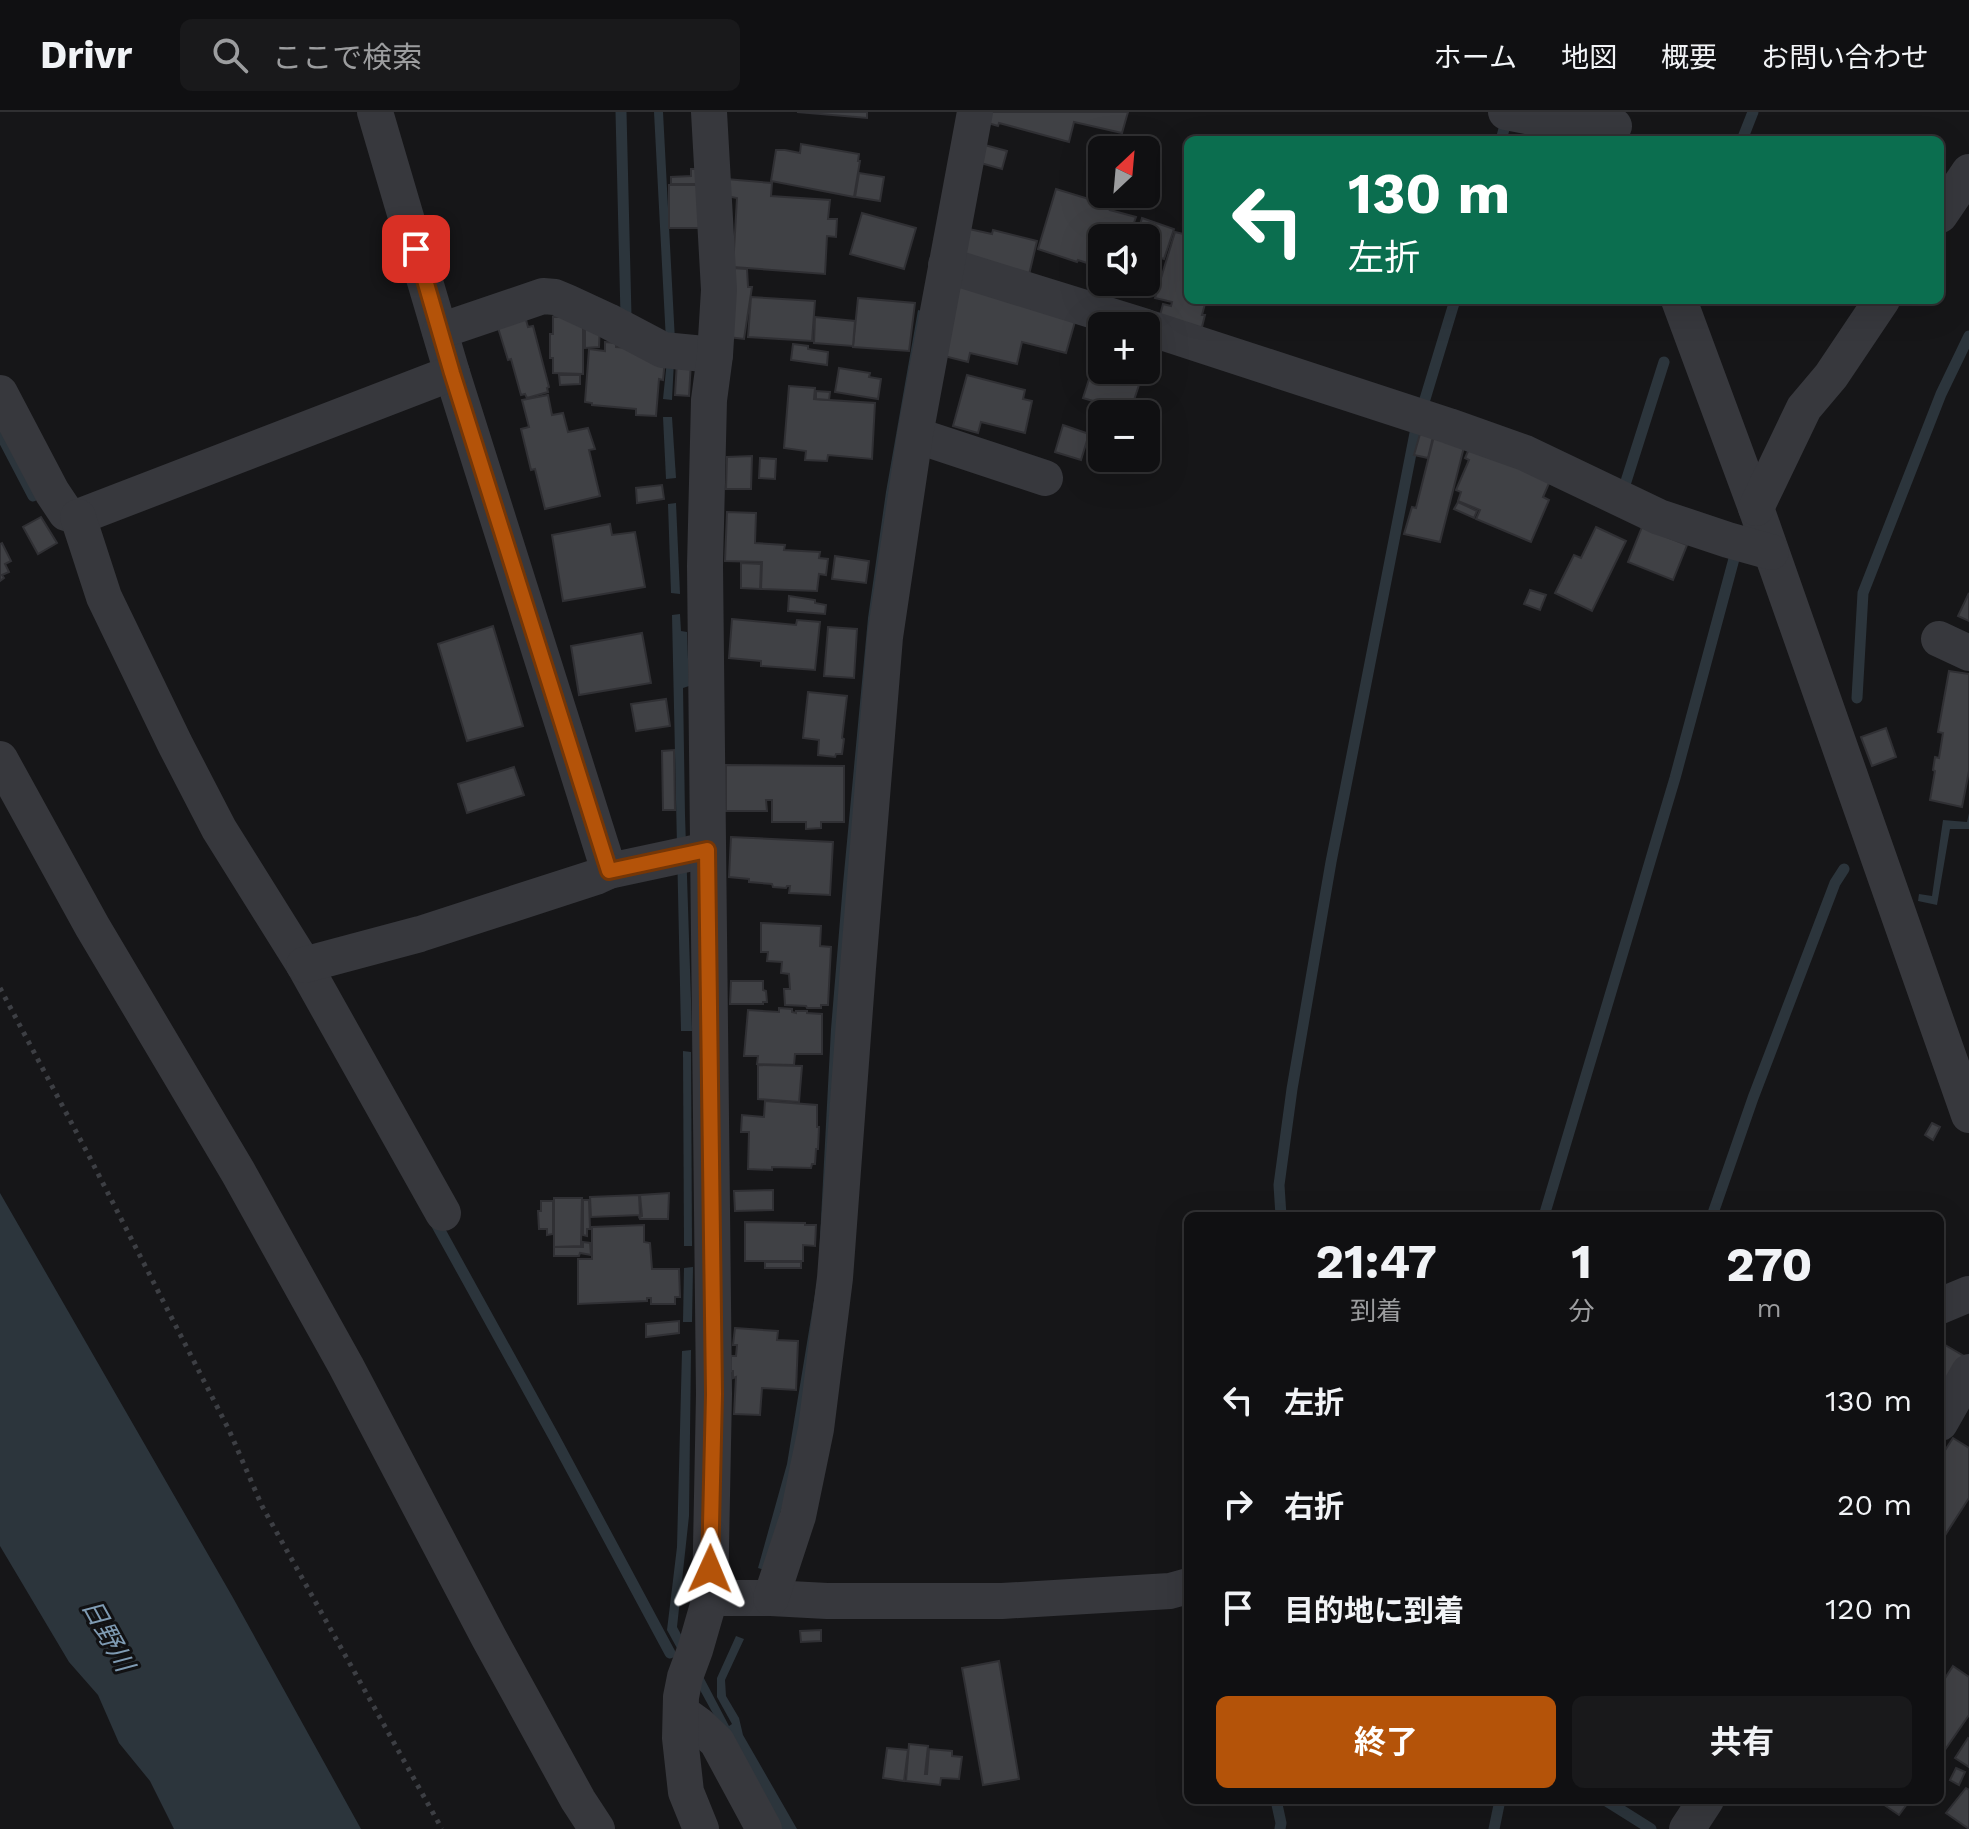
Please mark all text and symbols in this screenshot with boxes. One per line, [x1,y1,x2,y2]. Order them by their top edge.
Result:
search box [180,19,740,91]
text: Drivr [40,33,132,77]
icon: search [208,33,252,77]
text: ここで検索 [272,40,422,75]
text: ホーム [1434,41,1517,74]
text: 地図 [1561,41,1617,74]
text: 概要 [1661,41,1717,74]
text: お問い合わせ [1761,41,1929,74]
north arrow [1088,136,1160,208]
map controls [1088,136,1160,472]
text: 130 m [1348,161,1510,227]
icon: left [1216,168,1320,272]
pin [382,215,450,283]
button: sound [1088,224,1160,296]
icon: arrive [394,227,438,271]
text: 左折 [1348,237,1420,279]
button: + [1088,312,1160,384]
button: − [1088,400,1160,472]
text: 21:47 [1315,1233,1437,1290]
text: 1 [1571,1233,1592,1290]
text: 270 [1726,1236,1813,1293]
text: m [1757,1293,1782,1323]
text: 到着 [1350,1296,1402,1326]
text: 分 [1568,1296,1594,1326]
icon: left [1216,1378,1260,1422]
text: 130 m [1825,1383,1912,1418]
text: 左折 [1284,1385,1344,1420]
icon: right [1216,1482,1260,1526]
text: 20 m [1837,1487,1912,1522]
text: 右折 [1284,1489,1344,1524]
position arrow [668,1527,752,1611]
icon: arrive [1216,1586,1260,1630]
text: 120 m [1825,1591,1912,1626]
text: 目的地に到着 [1284,1593,1464,1628]
water label: 日野川 [76,1594,141,1679]
button: 終了 [1216,1696,1556,1788]
button: 共有 [1572,1696,1912,1788]

